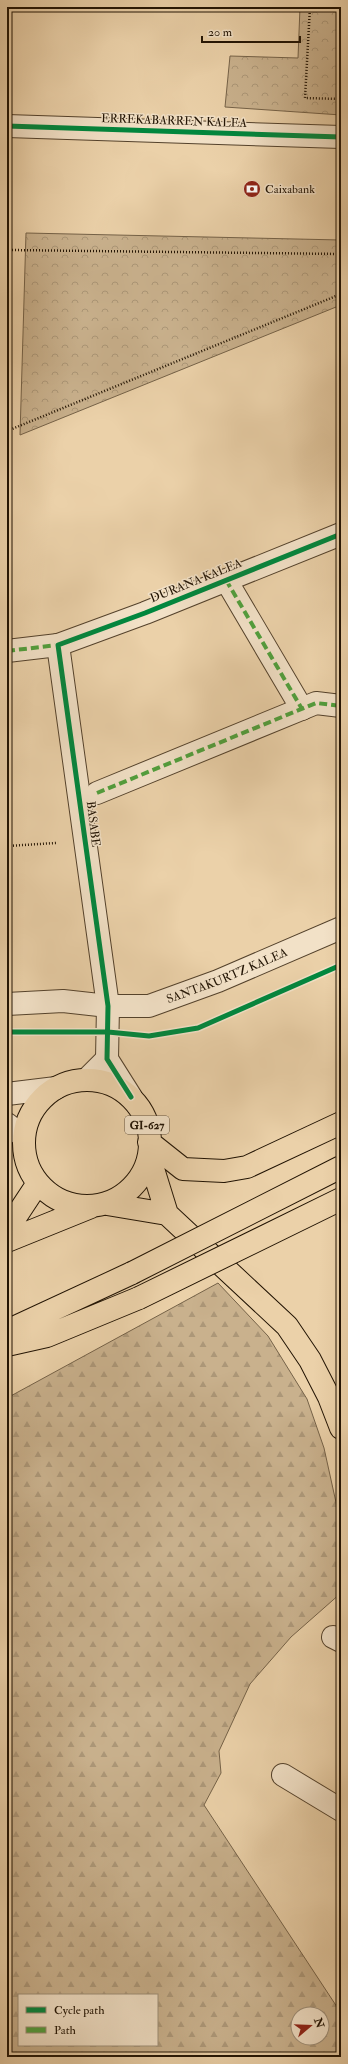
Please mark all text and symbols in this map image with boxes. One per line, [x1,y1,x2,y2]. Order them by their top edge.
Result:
scale bar [202,18,300,44]
text: 20 m [208,25,233,40]
street label: ERREKABARREN KALEA [101,111,248,131]
bank icon: Caixabank [242,179,262,199]
place label: Caixabank [265,182,315,197]
street label: DURANA KALEA [148,556,244,606]
street label: BASABE [83,800,103,848]
street label: SANTAKURTZ KALEA [164,944,290,1007]
road number: GI-627 [125,1116,169,1134]
legend [18,1994,158,2046]
text: Cycle path [54,2003,105,2018]
north arrow [290,2006,330,2046]
text: N [311,2015,327,2031]
text: Path [54,2023,77,2038]

